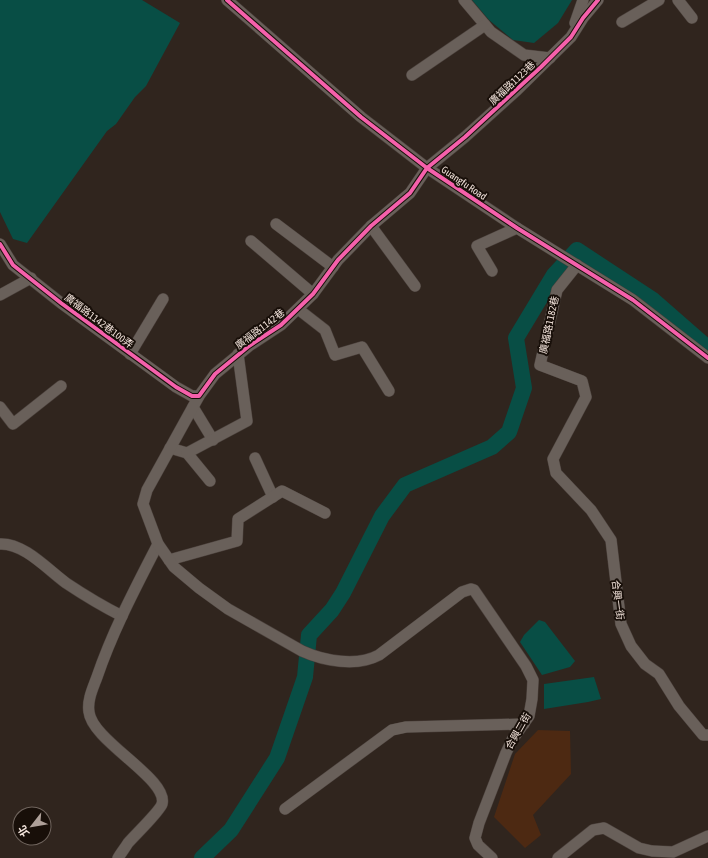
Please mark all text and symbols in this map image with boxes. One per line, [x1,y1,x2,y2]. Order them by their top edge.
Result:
street label: 廣福路1123巷 [487,59,537,107]
street label: Guangfu Road [439,164,489,202]
street label: 廣福路1142巷100弄 [63,292,135,350]
street label: 廣福路1182巷 [538,295,560,355]
street label: 廣福路1142巷 [233,307,287,351]
street label: 合興一街 [610,579,626,621]
street label: 合興二街 [503,711,533,751]
north arrow [12,806,52,846]
text: 北 [15,823,31,839]

